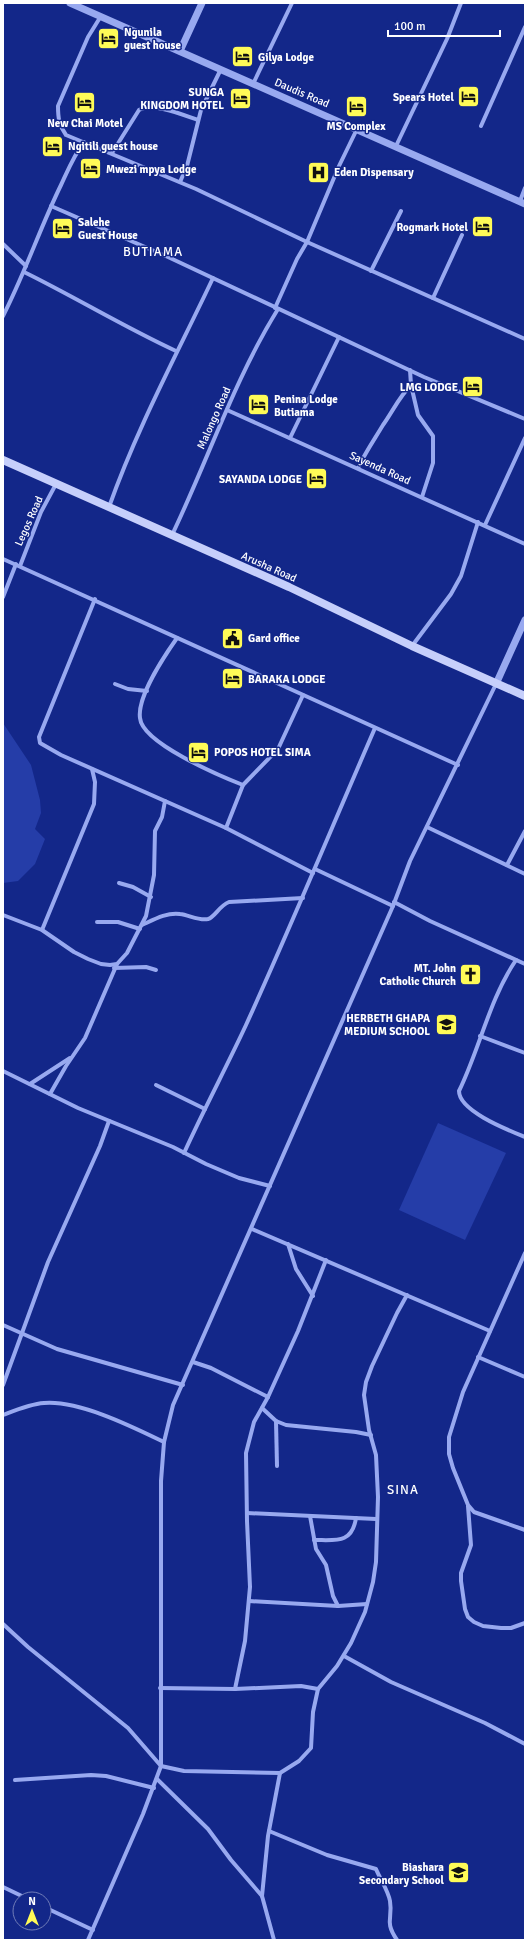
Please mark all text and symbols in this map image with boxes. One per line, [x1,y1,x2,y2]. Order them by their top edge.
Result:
scale bar [388,12,500,38]
text: 100 m [394,19,426,34]
hotel icon: Ngunila guest house [96,25,122,51]
place label: Ngunila guest house [124,26,181,52]
hotel icon: Gilya Lodge [230,44,256,70]
place label: Gilya Lodge [258,51,314,64]
street label: Daudis Road [273,76,331,110]
hotel icon: Spears Hotel [456,84,482,110]
hotel icon: SUNGA KINGDOM HOTEL [227,85,253,111]
place label: SUNGA KINGDOM HOTEL [140,86,224,112]
hotel icon: New Chai Motel [72,90,98,116]
place label: Spears Hotel [393,91,455,104]
hotel icon: MS Complex [343,93,369,119]
place label: New Chai Motel [47,117,123,130]
place label: MS Complex [327,120,386,133]
hotel icon: Ngitili guest house [40,133,66,159]
place label: Ngitili guest house [68,140,159,153]
hotel icon: Mwezi mpya Lodge [77,156,103,182]
hospital icon: Eden Dispensary [305,159,331,185]
place label: Mwezi mpya Lodge [106,163,197,176]
place label: Eden Dispensary [334,166,414,179]
hotel icon: Rogmark Hotel [470,214,496,240]
hotel icon: Salehe Guest House [49,215,75,241]
place label: Salehe Guest House [78,216,138,242]
place label: Rogmark Hotel [396,221,469,234]
district label: BUTIAMA [123,244,183,260]
hotel icon: LMG LODGE [460,374,486,400]
place label: LMG LODGE [400,381,458,394]
street label: Malongo Road [194,385,234,451]
hotel icon: Penina Lodge Butiama [246,392,272,418]
place label: Penina Lodge Butiama [274,393,338,419]
street label: Sayenda Road [347,449,413,487]
hotel icon: SAYANDA LODGE [304,466,330,492]
place label: SAYANDA LODGE [219,473,302,486]
street label: Legos Road [12,494,46,548]
street label: Arusha Road [239,549,299,585]
public building icon: Gard office [220,625,246,651]
place label: Gard office [248,632,300,645]
hotel icon: BARAKA LODGE [220,666,246,692]
place label: BARAKA LODGE [248,673,326,686]
hotel icon: POPOS HOTEL SIMA [185,739,211,765]
place label: POPOS HOTEL SIMA [214,746,311,759]
church icon: MT. John Catholic Church [458,961,484,987]
place label: MT. John Catholic Church [380,962,456,988]
school or university icon: HERBETH GHAPA MEDIUM SCHOOL [433,1011,459,1037]
place label: HERBETH GHAPA MEDIUM SCHOOL [344,1012,430,1038]
district label: SINA [387,1482,419,1498]
school or university icon: Biashara Secondary School [446,1860,472,1886]
place label: Biashara Secondary School [359,1861,445,1887]
north arrow [12,1891,52,1931]
text: N [28,1895,36,1908]

